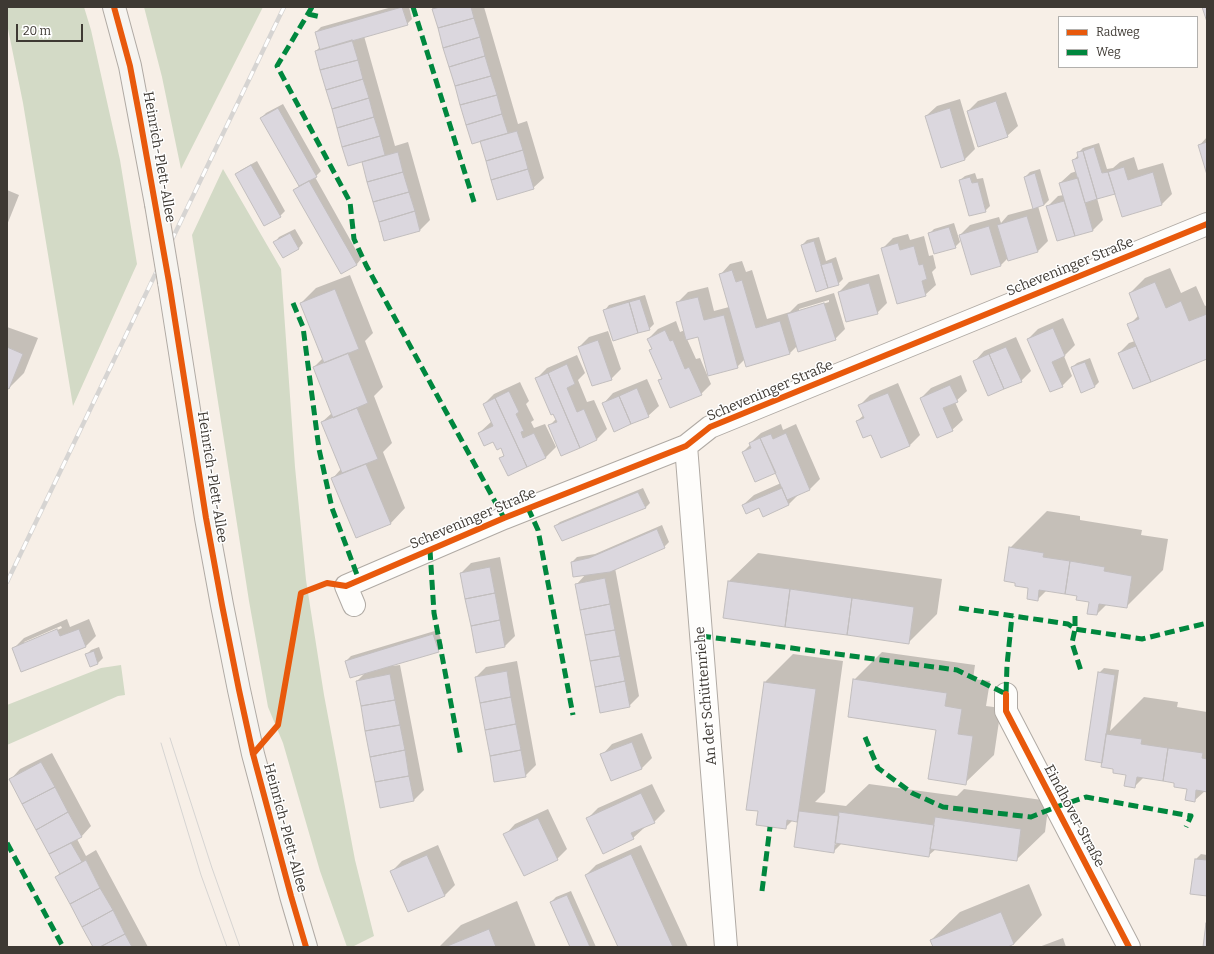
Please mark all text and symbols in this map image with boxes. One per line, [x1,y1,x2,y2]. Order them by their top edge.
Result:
scale bar [18,16,85,42]
legend [1058,16,1198,68]
text: 20 m [23,24,51,38]
text: Radweg [1096,25,1140,39]
text: Weg [1096,45,1121,59]
street label: Heinrich-Plett-Allee [139,90,179,224]
street label: Scheveninger Straße [1004,234,1136,300]
street label: Scheveninger Straße [704,357,836,425]
street label: Heinrich-Plett-Allee [193,410,231,544]
street label: Scheveninger Straße [407,485,539,553]
street label: An der Schüttenriehe [692,626,720,766]
street label: Heinrich-Plett-Allee [260,762,310,894]
street label: Eindhover Straße [1040,762,1108,870]

